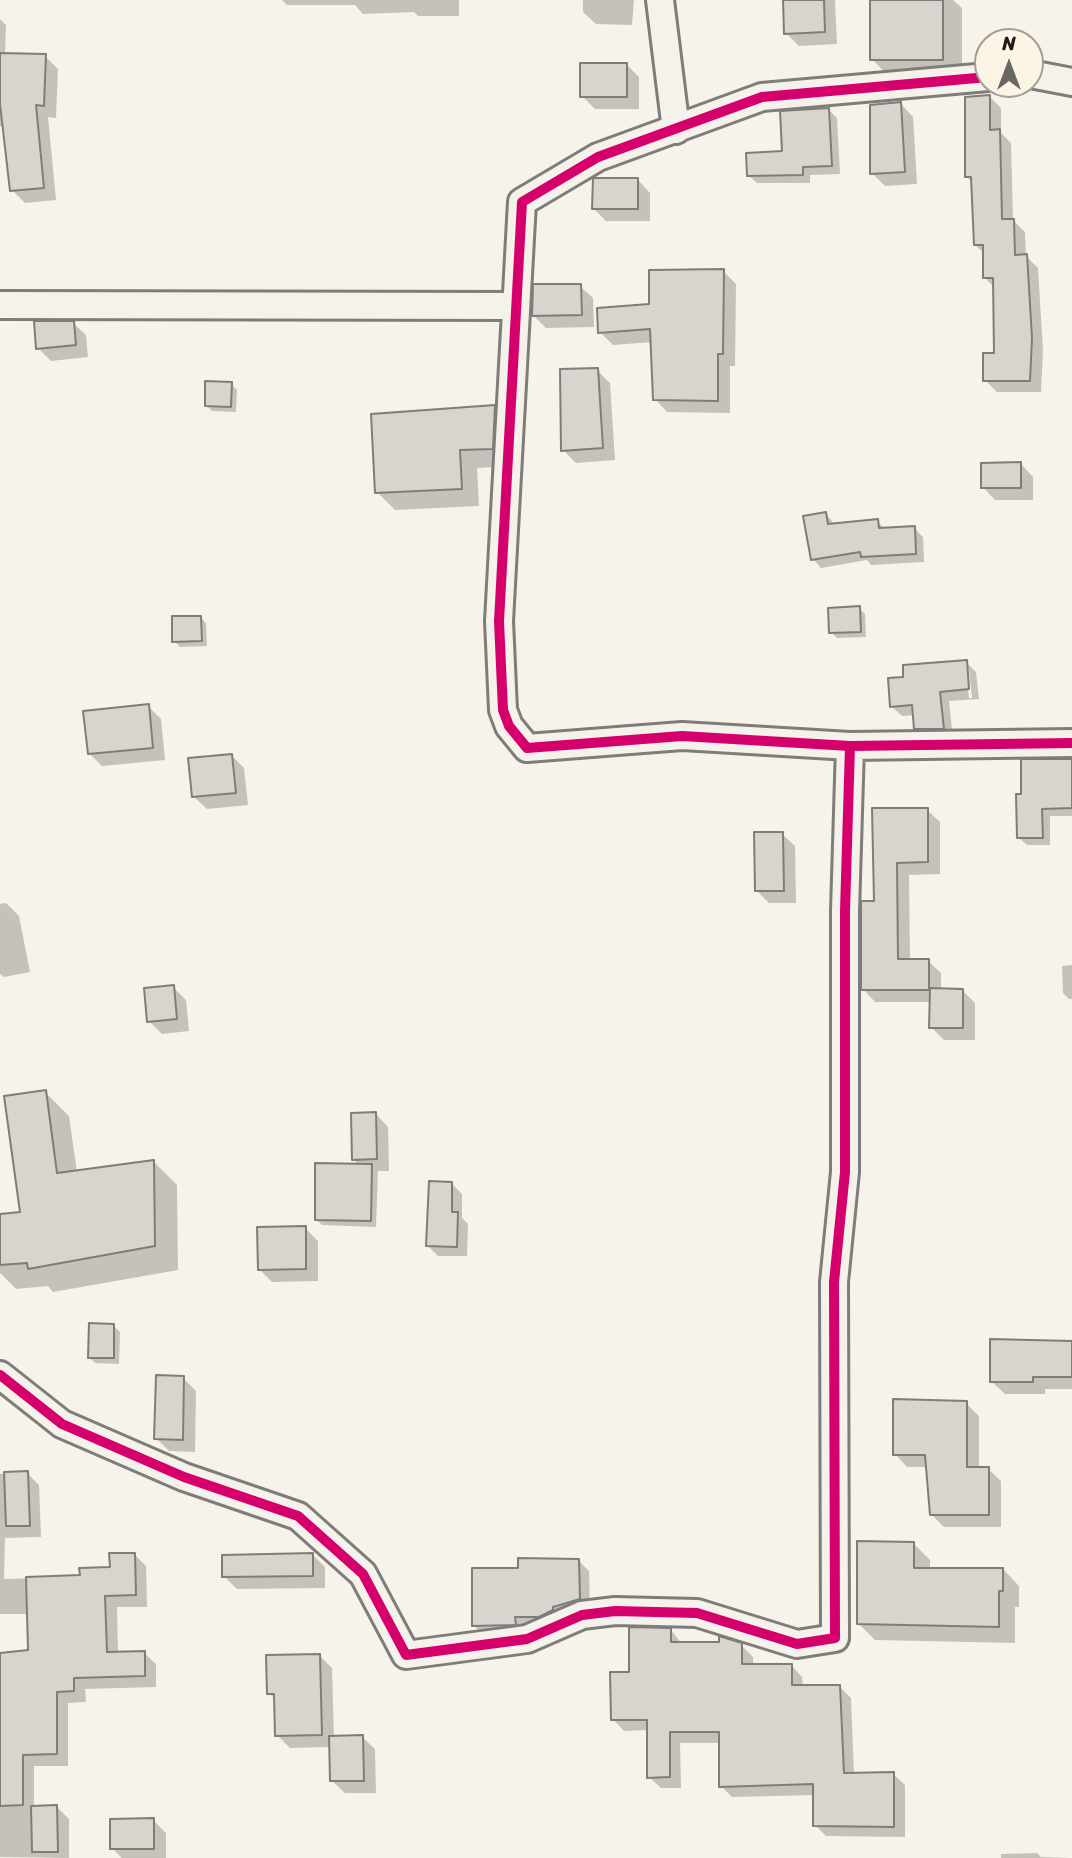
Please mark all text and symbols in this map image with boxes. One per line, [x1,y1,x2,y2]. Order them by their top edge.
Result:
text: N [1002,27,1016,60]
north arrow [974,28,1044,98]

